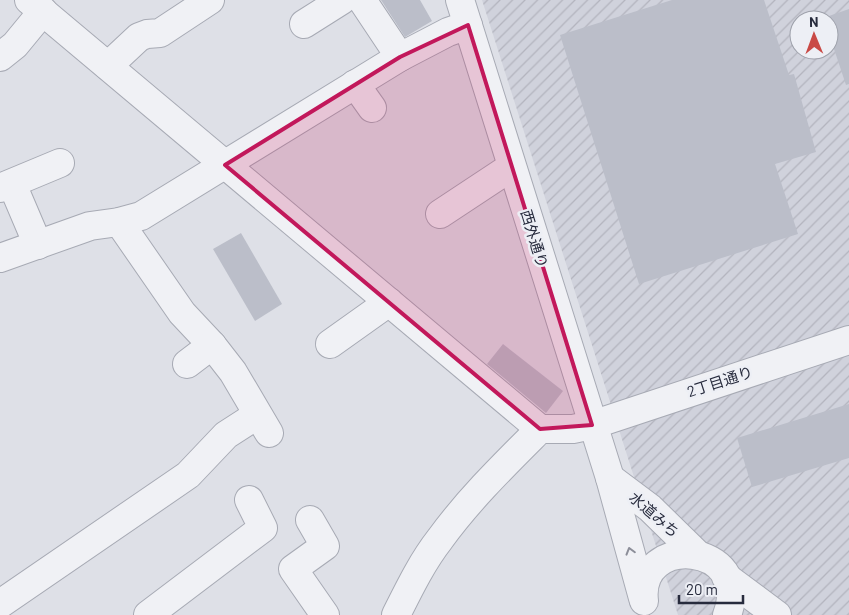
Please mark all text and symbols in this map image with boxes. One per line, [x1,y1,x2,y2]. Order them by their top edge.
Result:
north arrow [789,10,839,60]
text: N [809,13,819,30]
street label: 西外通り [518,207,552,270]
street label: 2丁目通り [685,362,755,400]
street label: 水道みち [626,488,683,541]
one-way arrow [626,548,636,556]
scale bar [679,572,743,604]
text: 20 m [686,580,718,598]

